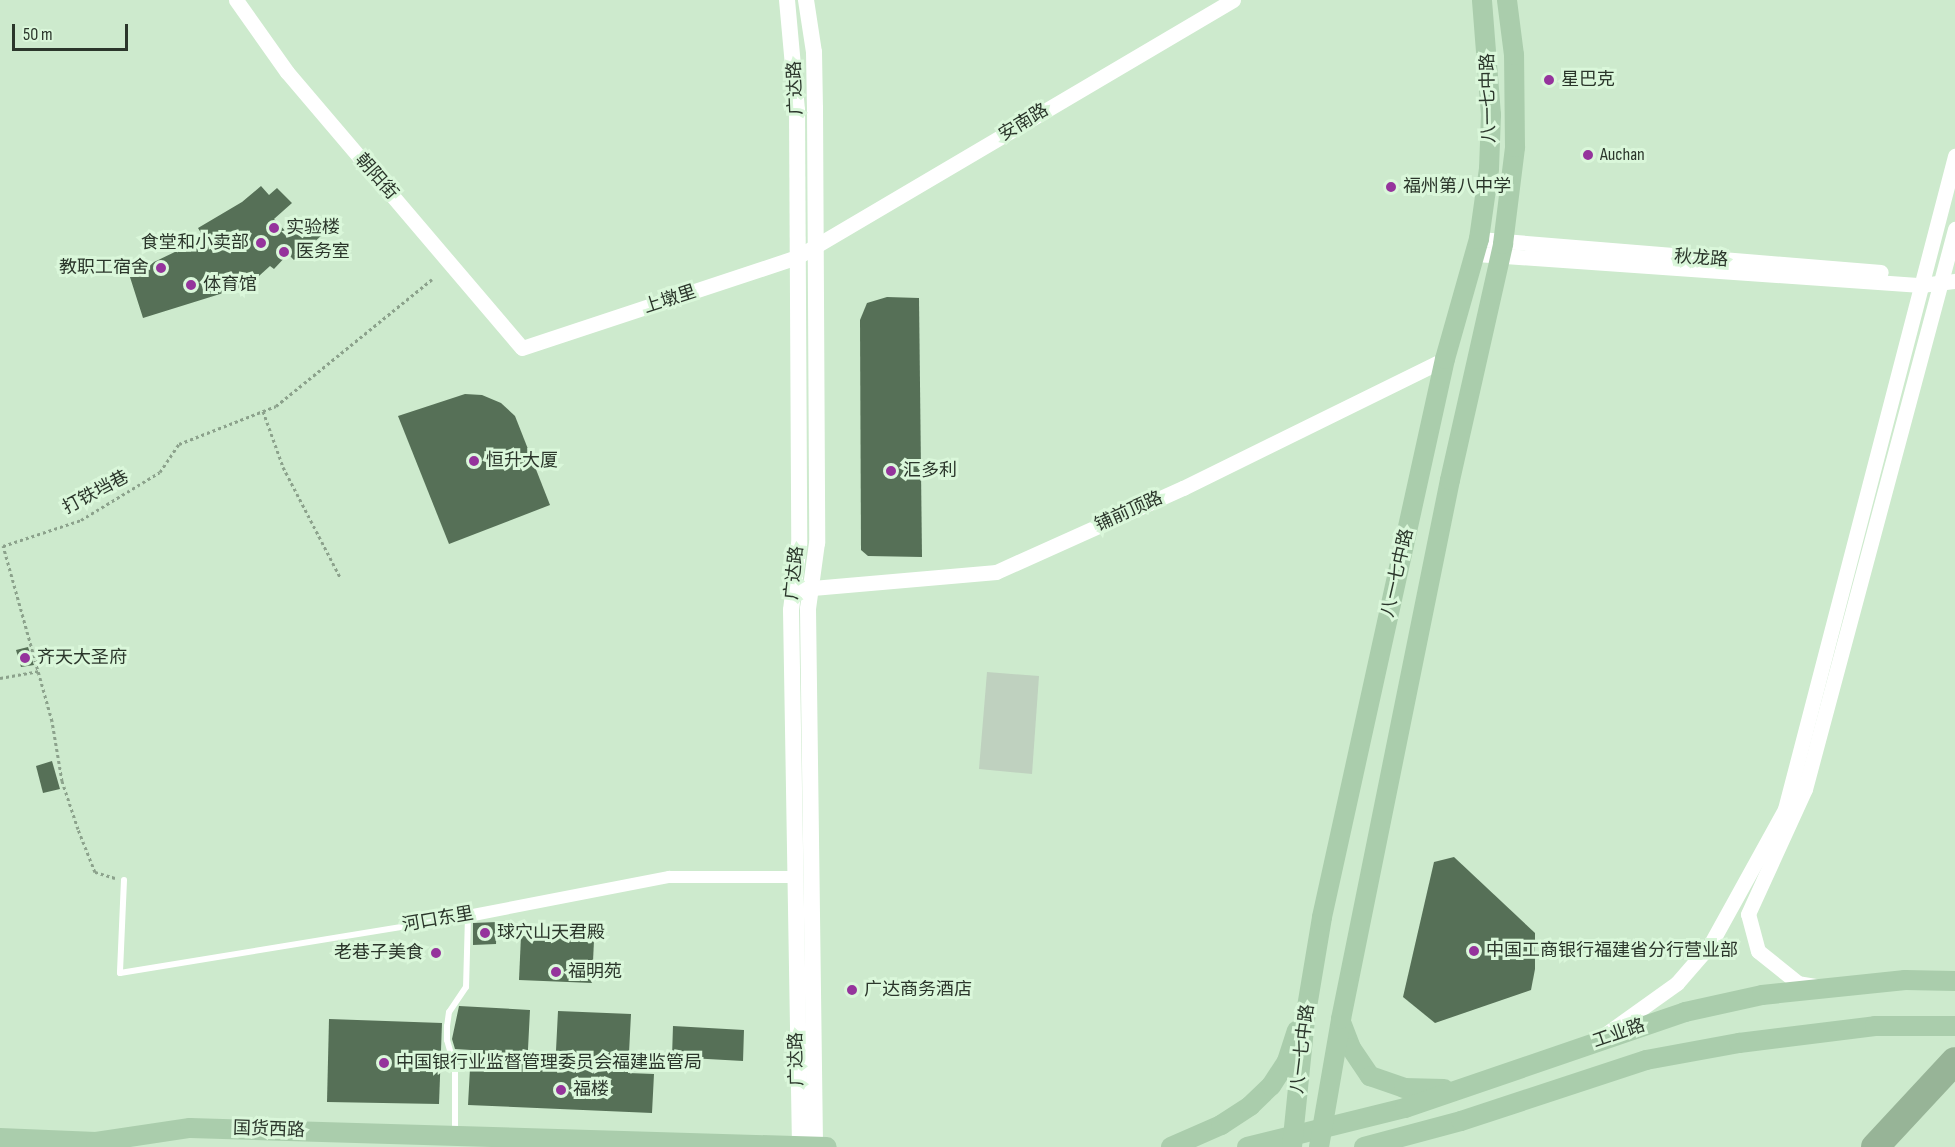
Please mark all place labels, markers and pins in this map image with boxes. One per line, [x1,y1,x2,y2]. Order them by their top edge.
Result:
place label: 星巴克 [1561,69,1615,91]
marker: 星巴克 [1542,73,1556,87]
place label: Auchan [1600,144,1645,166]
marker: Auchan [1581,148,1595,162]
place label: 福州第八中学 [1403,176,1511,198]
marker: 福州第八中学 [1384,180,1398,194]
place label: 实验楼 [286,217,340,239]
marker: 实验楼 [267,221,281,235]
place label: 食堂和小卖部 [141,232,249,254]
marker: 食堂和小卖部 [254,236,268,250]
place label: 医务室 [296,241,350,263]
marker: 医务室 [277,245,291,259]
place label: 教职工宿舍 [59,257,149,279]
marker: 教职工宿舍 [154,261,168,275]
place label: 体育馆 [203,274,257,296]
marker: 体育馆 [184,278,198,292]
place label: 恒升大厦 [486,450,558,472]
marker: 恒升大厦 [467,454,481,468]
place label: 汇多利 [903,460,957,482]
marker: 汇多利 [884,464,898,478]
place label: 齐天大圣府 [37,647,127,669]
marker: 齐天大圣府 [18,651,32,665]
place label: 球穴山天君殿 [497,922,605,944]
marker: 球穴山天君殿 [478,926,492,940]
place label: 中国工商银行福建省分行营业部 [1486,940,1738,962]
place label: 老巷子美食 [334,942,424,964]
marker: 中国工商银行福建省分行营业部 [1467,944,1481,958]
marker: 老巷子美食 [429,946,443,960]
place label: 福明苑 [568,961,622,983]
marker: 福明苑 [549,965,563,979]
place label: 广达商务酒店 [864,979,972,1001]
marker: 广达商务酒店 [845,983,859,997]
place label: 中国银行业监督管理委员会福建监管局 [396,1052,702,1074]
marker: 中国银行业监督管理委员会福建监管局 [377,1056,391,1070]
place label: 福楼 [573,1079,609,1101]
marker: 福楼 [554,1083,568,1097]

